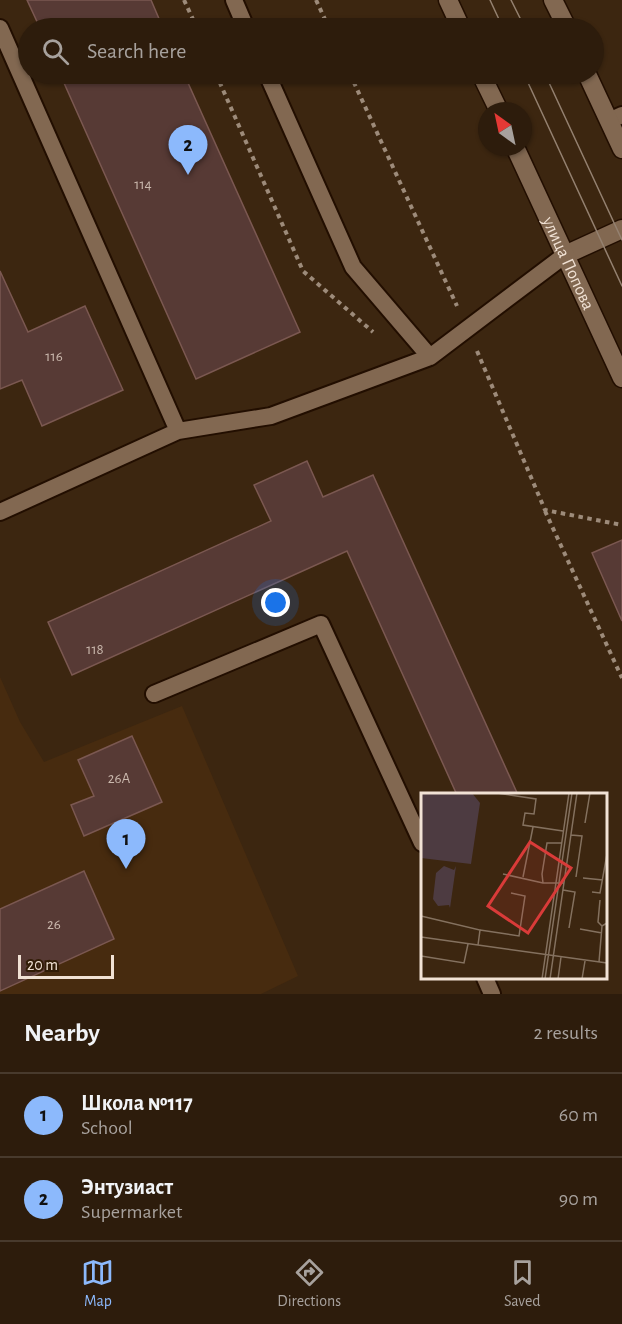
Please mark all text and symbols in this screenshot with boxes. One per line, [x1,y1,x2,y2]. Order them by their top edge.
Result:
search box [18,18,604,84]
icon: search [39,35,72,68]
text: Search here [87,40,186,62]
north arrow [478,102,532,156]
pin: 2 [168,126,207,175]
house number: 114 [134,177,152,192]
street label: улица Попова [538,213,597,313]
house number: 116 [45,349,63,364]
your location [261,588,290,617]
house number: 118 [86,642,104,657]
house number: 26А [108,771,131,786]
inset map [421,793,607,979]
pin: 1 [106,820,146,869]
house number: 26 [47,917,61,932]
scale bar [18,952,114,980]
text: 20 m [27,957,58,973]
text: Nearby [24,1020,100,1046]
text: 2 results [534,1023,598,1043]
text: Школа №117 [81,1092,193,1114]
text: 1 [40,1105,47,1125]
text: 60 m [559,1105,598,1125]
text: School [81,1118,133,1138]
text: Энтузиаст [81,1176,173,1198]
text: 2 [39,1189,48,1209]
text: 90 m [559,1189,598,1209]
text: Supermarket [81,1202,182,1222]
tab: Map [81,1256,114,1311]
tab: Directions [277,1256,341,1311]
tab: Saved [504,1256,541,1311]

